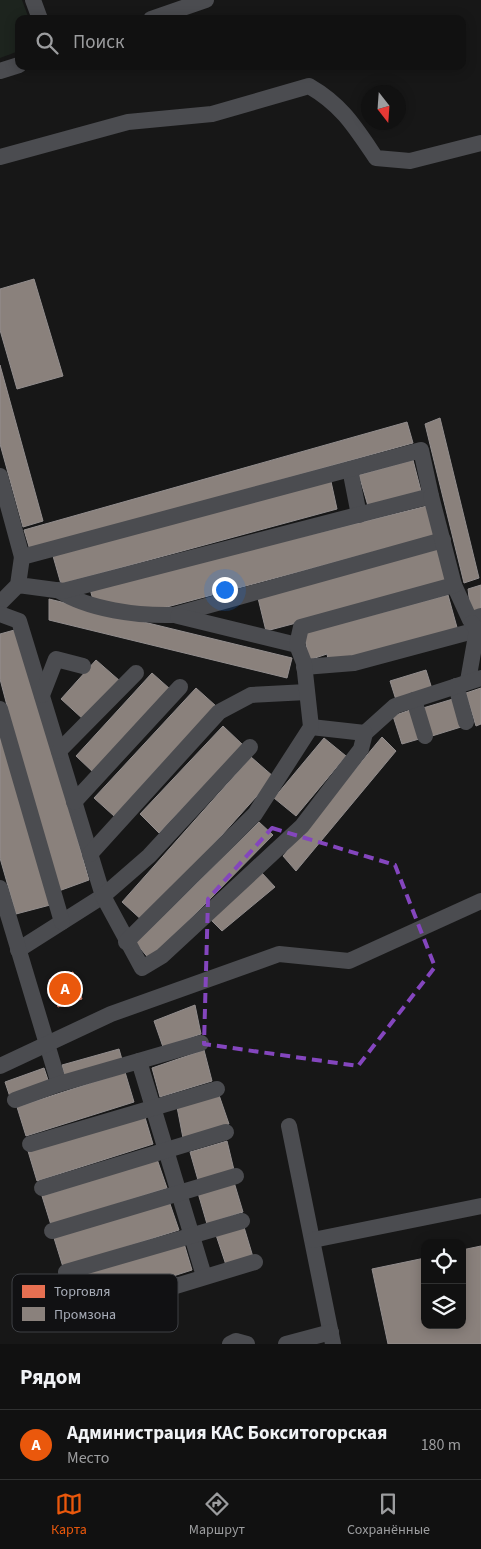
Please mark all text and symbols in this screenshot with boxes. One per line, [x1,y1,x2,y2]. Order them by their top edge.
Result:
search box [15,15,466,70]
icon: search [33,29,61,57]
text: Поиск [73,29,124,56]
north arrow [361,85,406,130]
your location [212,577,238,603]
pin: A [49,970,81,1008]
map controls [421,1239,466,1329]
button: locate [421,1239,466,1284]
legend [12,1274,178,1332]
text: Торговля [54,1282,110,1302]
button: layers [421,1284,466,1329]
text: Промзона [54,1305,116,1325]
text: Рядом [20,1362,81,1392]
text: Администрация КАС Бокситогорская [67,1420,387,1447]
text: A [31,1434,41,1456]
text: 180 m [421,1434,461,1456]
text: Место [67,1447,110,1469]
tab: Карта [51,1490,87,1540]
tab: Маршрут [189,1490,245,1540]
tab: Сохранённые [347,1490,430,1540]

